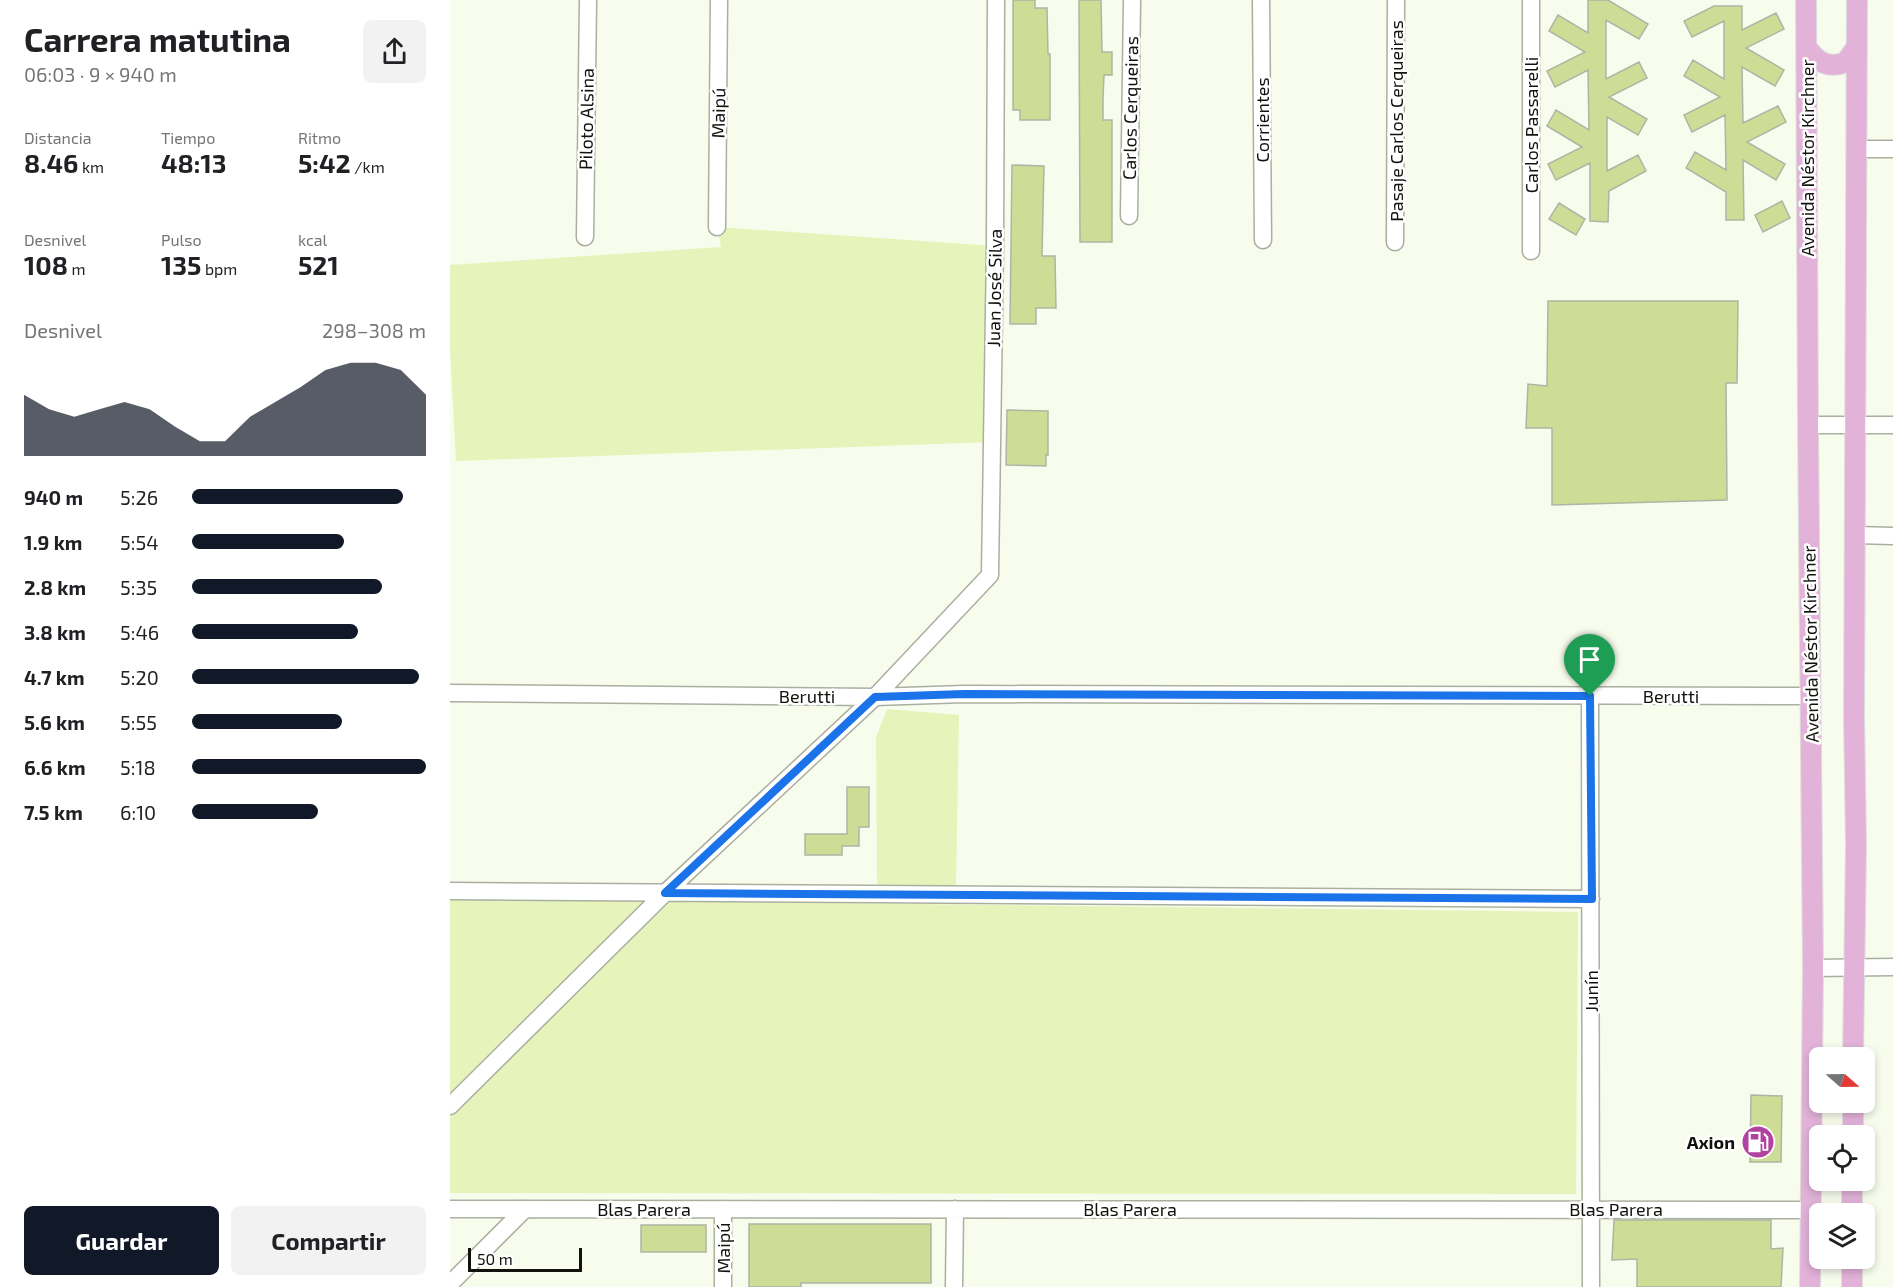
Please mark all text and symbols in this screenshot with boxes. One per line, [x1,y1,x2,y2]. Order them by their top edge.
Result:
text: Carrera matutina [24,19,291,59]
button: share [363,20,426,83]
street label: Pasaje Carlos Cerqueiras [1385,20,1407,222]
street label: Carlos Cerqueiras [1118,36,1142,180]
street label: Carlos Passarelli [1520,57,1542,193]
street label: Avenida Néstor Kirchner [1796,59,1818,257]
text: 06:03 · 9 × 940 m [24,62,177,86]
street label: Piloto Alsina [574,68,598,170]
street label: Corrientes [1251,77,1273,163]
street label: Maipú [707,87,729,139]
text: Distancia [24,128,91,147]
text: Tiempo [161,128,215,147]
text: Ritmo [298,128,341,147]
text: 8.46 [24,147,78,178]
text: 48:13 [161,147,226,178]
text: 5:42 [298,147,351,178]
text: km [78,157,104,176]
text: /km [351,157,385,176]
street label: Juan José Silva [982,229,1006,347]
text: Desnivel [24,230,86,249]
text: Pulso [161,230,202,249]
text: kcal [298,230,327,249]
text: 108 [24,249,68,280]
text: 135 [161,249,201,280]
text: 521 [298,249,339,280]
text: m [68,259,85,278]
text: bpm [201,259,237,278]
text: Desnivel [24,318,102,342]
text: 298–308 m [322,318,426,342]
text: 940 m [24,485,83,509]
text: 5:26 [120,485,158,509]
text: 1.9 km [24,530,82,554]
text: 5:54 [120,530,158,554]
street label: Avenida Néstor Kirchner [1797,545,1823,743]
text: 2.8 km [24,575,86,599]
text: 5:35 [120,575,157,599]
text: 3.8 km [24,620,86,644]
text: 5:46 [120,620,159,644]
pin [1564,634,1615,696]
icon: arrive [1573,643,1606,676]
text: 4.7 km [24,665,85,689]
text: 5:20 [120,665,159,689]
street label: Berutti [779,685,835,707]
street label: Berutti [1643,685,1699,707]
text: 5.6 km [24,710,85,734]
text: 5:55 [120,710,157,734]
text: 6.6 km [24,755,86,779]
text: 5:18 [120,755,156,779]
text: 7.5 km [24,800,83,824]
text: 6:10 [120,800,156,824]
street label: Junín [1580,970,1602,1012]
north arrow [1809,1047,1875,1113]
map controls [1809,1047,1875,1269]
fuel station icon: Axion [1740,1124,1776,1160]
button: locate [1809,1125,1875,1191]
place label: Axion [1687,1131,1735,1153]
street label: Blas Parera [597,1198,691,1220]
street label: Blas Parera [1083,1198,1177,1220]
street label: Blas Parera [1569,1198,1663,1220]
button: layers [1809,1203,1875,1269]
button: Guardar [24,1206,219,1275]
button: Compartir [231,1206,426,1275]
street label: Maipú [712,1223,734,1273]
scale bar [468,1245,582,1272]
text: 50 m [477,1249,513,1268]

